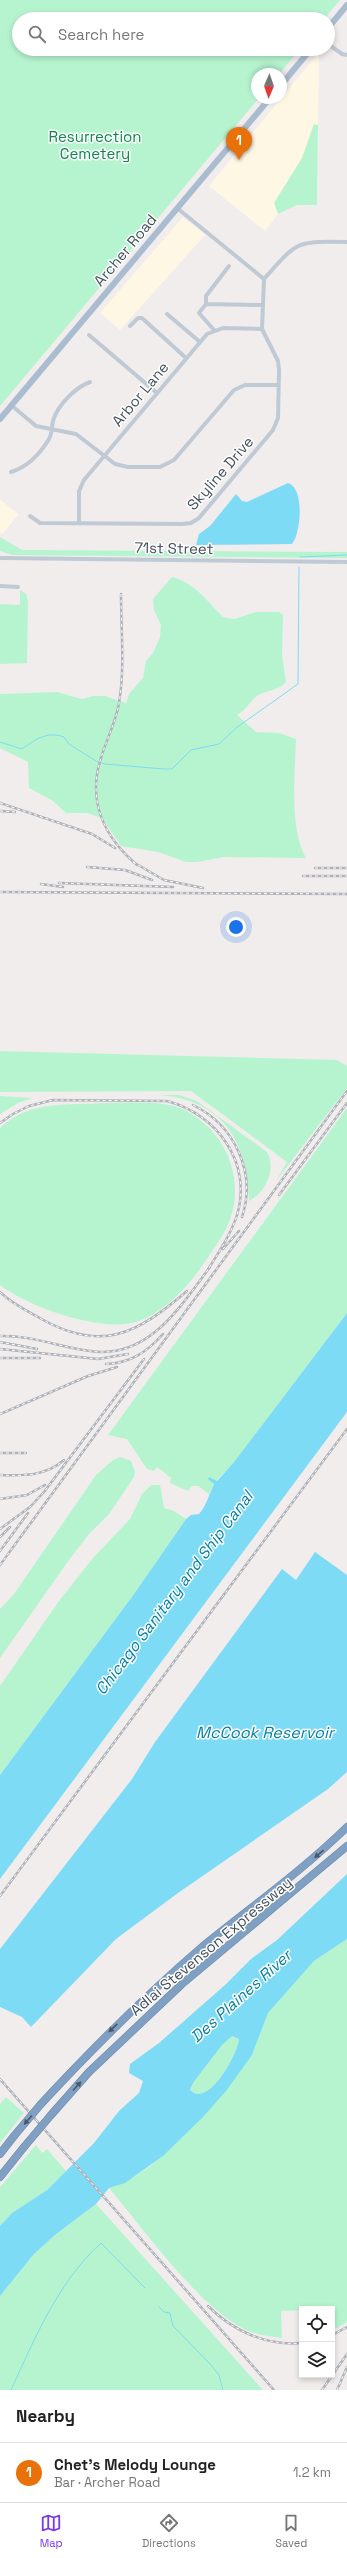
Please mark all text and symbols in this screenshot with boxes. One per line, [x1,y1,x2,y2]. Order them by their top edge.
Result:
search box [12,12,335,56]
icon: search [26,23,48,45]
text: Search here [58,25,144,44]
north arrow [251,68,287,104]
park label: Resurrection Cemetery [48,127,142,163]
pin: 1 [226,127,252,160]
street label: Archer Road [89,210,161,290]
street label: Arbor Lane [108,358,173,430]
street label: Skyline Drive [183,432,257,514]
street label: 71st Street [134,538,214,558]
your location [226,917,246,937]
water label: Chicago Sanitary and Ship Canal [90,1485,259,1699]
water label: McCook Reservoir [196,1722,336,1743]
one-way arrow [314,1849,324,1858]
street label: Adlai Stevenson Expressway [126,1873,296,2019]
water label: Des Plaines River [186,1944,297,2047]
one-way arrow [108,2024,118,2033]
one-way arrow [72,2081,81,2091]
one-way arrow [23,2115,32,2125]
map controls [299,2306,335,2378]
button: locate [299,2306,335,2342]
button: layers [299,2342,335,2378]
text: Nearby [16,2405,75,2427]
text: Chet's Melody Lounge [54,2455,216,2474]
text: 1 [26,2464,32,2481]
text: 1.2 km [293,2464,331,2481]
text: Bar · Archer Road [54,2474,160,2491]
tab: Map [40,2512,63,2550]
tab: Directions [142,2512,196,2550]
tab: Saved [275,2512,307,2550]

